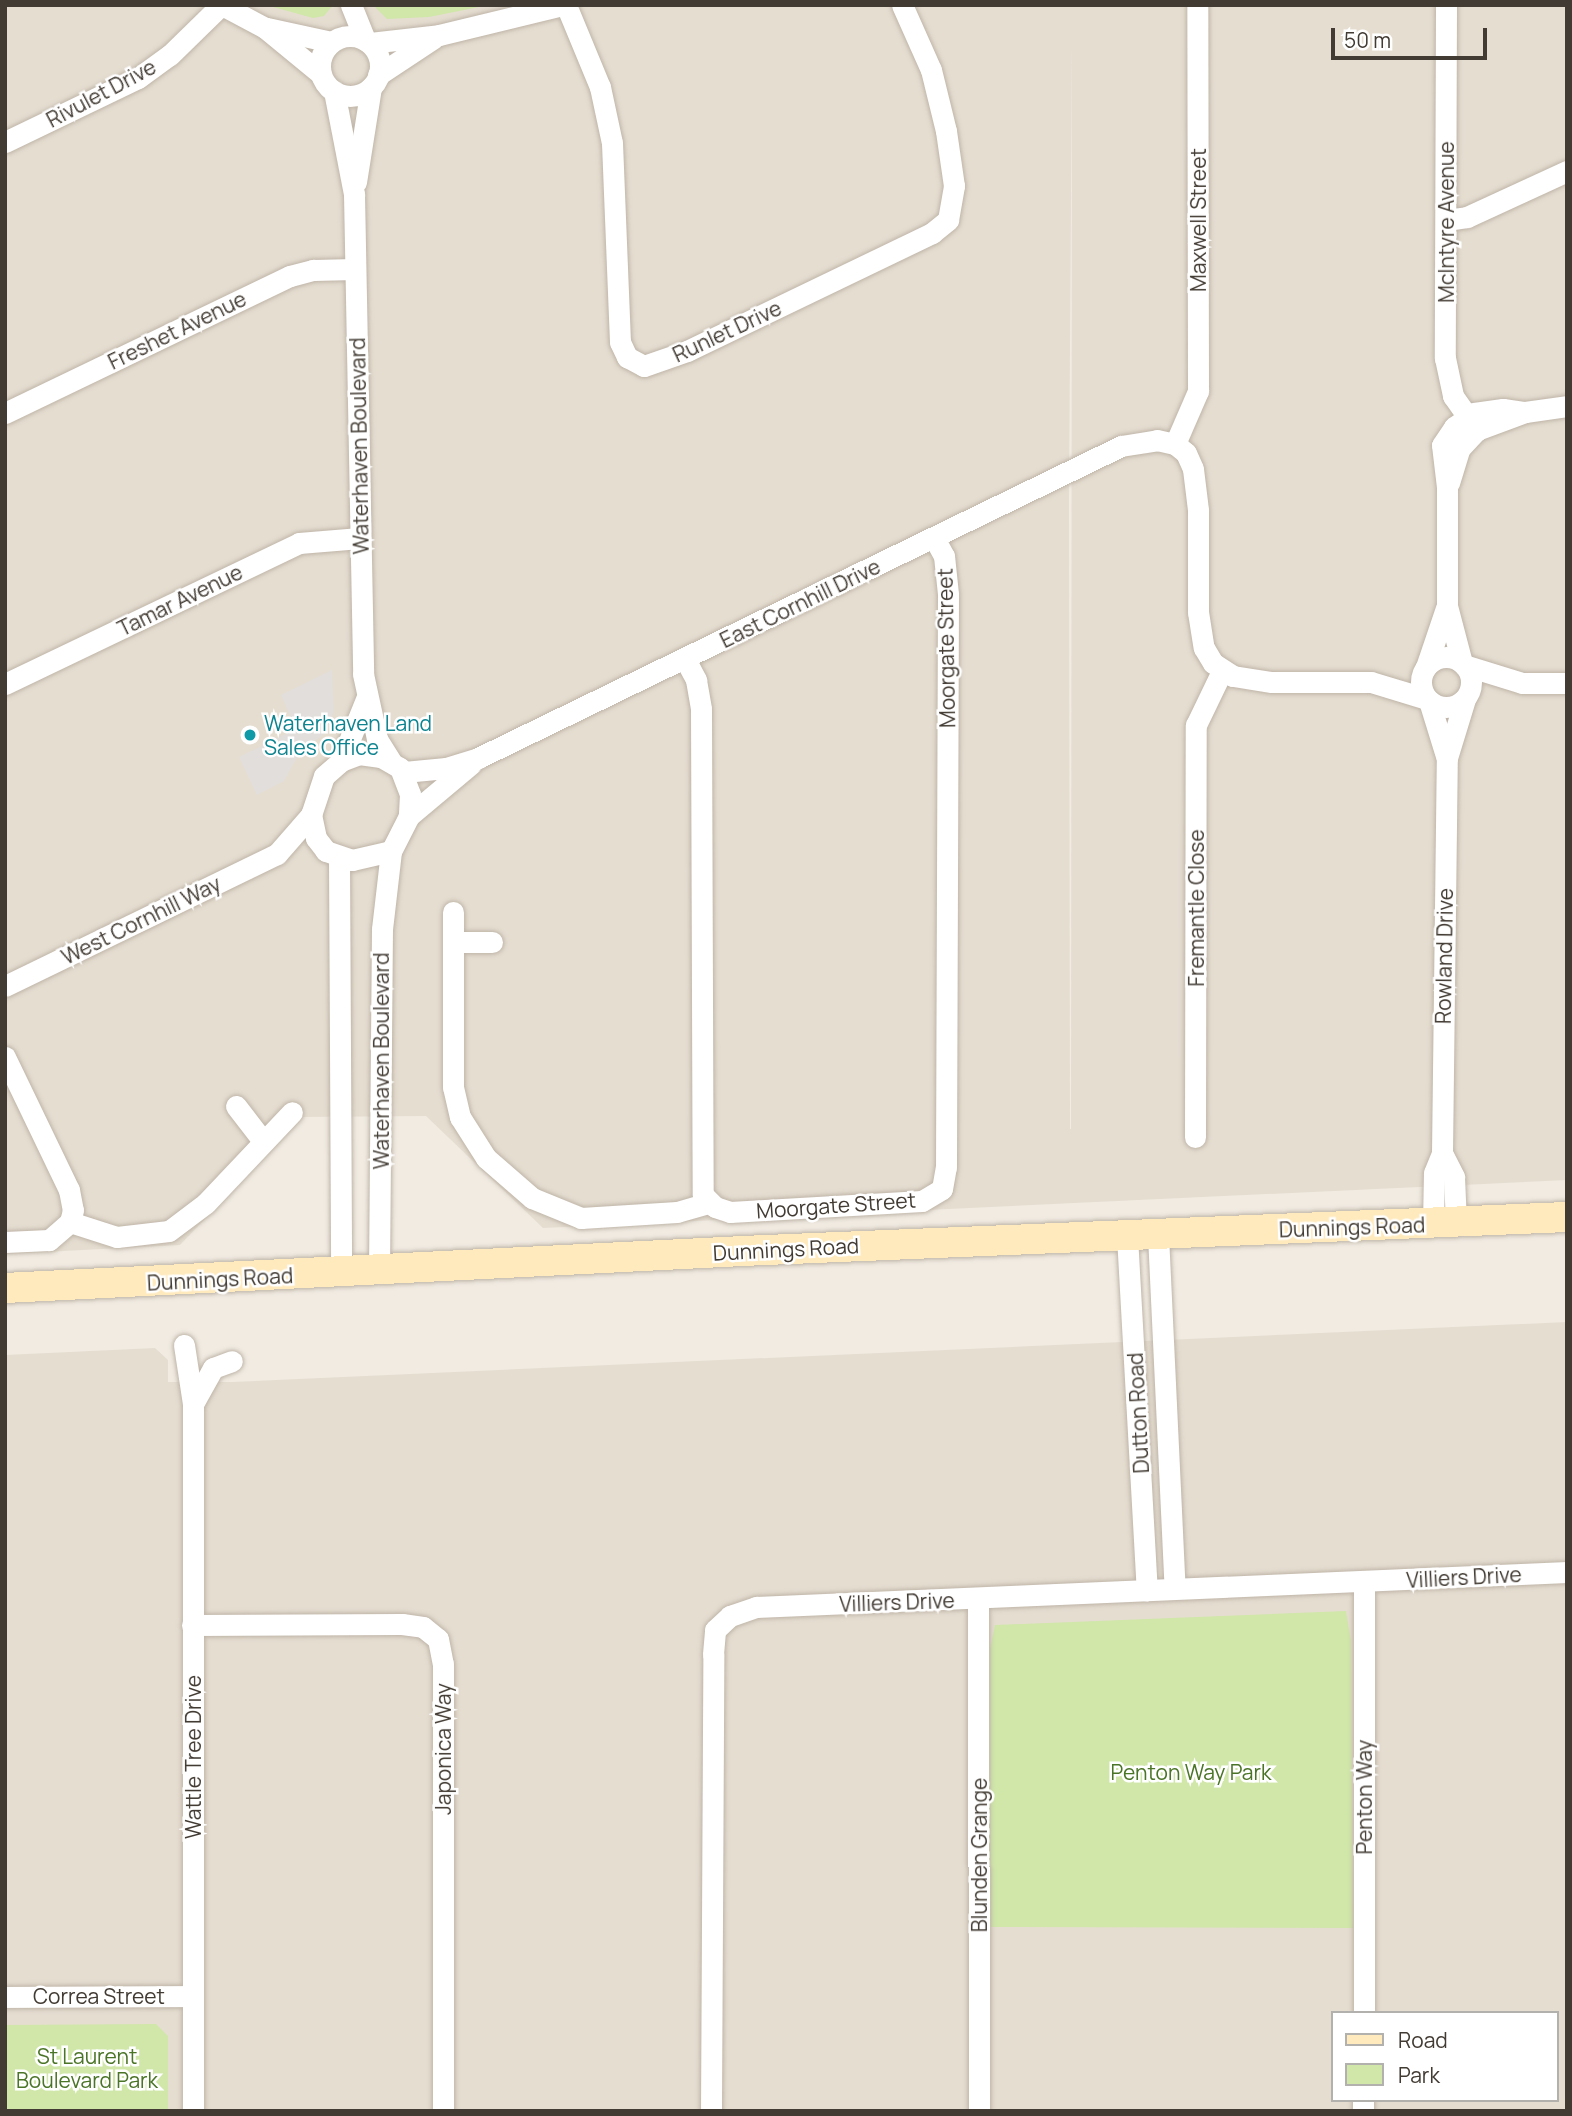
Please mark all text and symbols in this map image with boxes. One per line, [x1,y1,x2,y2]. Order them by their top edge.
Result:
scale bar [1334,14,1490,58]
text: 50 m [1344,26,1391,54]
street label: Rivulet Drive [42,54,160,132]
street label: McIntyre Avenue [1433,141,1459,303]
street label: Maxwell Street [1185,148,1211,292]
street label: Freshet Avenue [104,286,250,374]
street label: Runlet Drive [669,295,785,367]
street label: Waterhaven Boulevard [345,337,373,555]
street label: East Cornhill Drive [716,553,884,653]
street label: Tamar Avenue [113,559,247,641]
street label: Moorgate Street [932,568,960,728]
place label: Waterhaven Land Sales Office [264,710,432,760]
marker: Waterhaven Land Sales Office [242,727,258,743]
street label: Fremantle Close [1183,829,1209,987]
street label: West Cornhill Way [57,871,225,969]
street label: Rowland Drive [1430,888,1458,1024]
street label: Waterhaven Boulevard [368,953,394,1169]
street label: Moorgate Street [755,1187,917,1223]
street label: Dunnings Road [1278,1212,1426,1242]
street label: Dunnings Road [712,1233,860,1265]
street label: Dunnings Road [146,1263,294,1295]
street label: Dutton Road [1122,1352,1154,1474]
street label: Villiers Drive [1406,1561,1522,1593]
street label: Villiers Drive [839,1587,955,1617]
street label: Wattle Tree Drive [180,1675,206,1839]
street label: Japonica Way [430,1683,456,1815]
street label: Penton Way [1351,1740,1377,1854]
park label: Penton Way Park [1111,1759,1271,1785]
street label: Blunden Grange [966,1778,992,1932]
street label: Correa Street [33,1983,165,2009]
legend [1330,2011,1558,2102]
text: Road [1398,2026,1448,2054]
park label: St Laurent Boulevard Park [16,2043,158,2093]
text: Park [1398,2061,1440,2089]

